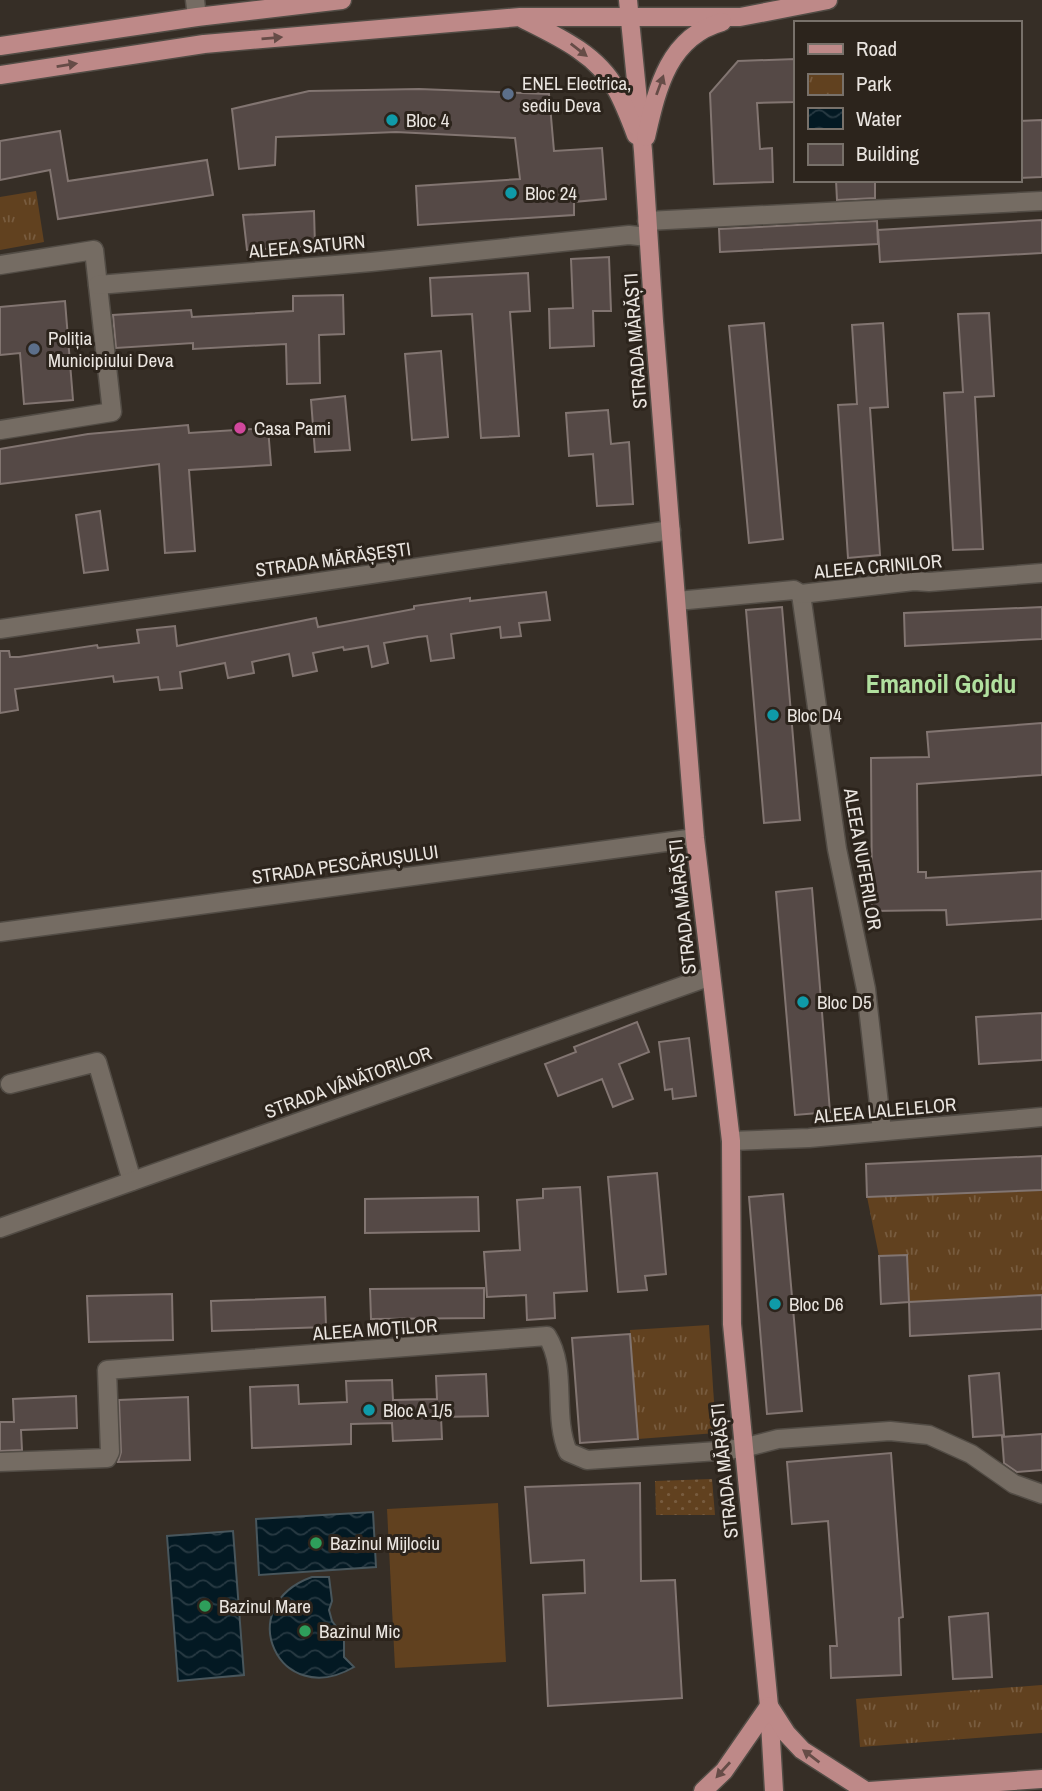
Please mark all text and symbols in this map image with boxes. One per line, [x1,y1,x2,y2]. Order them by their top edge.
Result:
legend [794,21,1021,182]
one-way arrow [261,32,283,43]
text: Road [856,34,897,63]
one-way arrow [569,43,587,58]
one-way arrow [57,59,79,70]
text: Park [856,69,892,98]
place label: ENEL Electrica, sediu Deva [522,70,631,118]
one-way arrow [655,74,666,95]
marker: ENEL Electrica, sediu Deva [500,86,516,102]
text: Water [856,104,902,133]
place label: Bloc 4 [406,107,450,133]
marker: Bloc 4 [384,112,400,128]
text: Building [856,139,920,168]
place label: Bloc 24 [525,180,577,206]
marker: Bloc 24 [503,185,519,201]
street label: ALEEA SATURN [247,228,366,264]
street label: STRADA MĂRĂȘTI [617,272,653,410]
place label: Poliția Municipiului Deva [48,325,174,373]
marker: Poliția Municipiului Deva [26,341,42,357]
place label: Casa Pami [254,415,331,441]
marker: Casa Pami [232,420,248,436]
street label: STRADA MĂRĂȘEȘTI [254,535,412,583]
street label: ALEEA CRINILOR [812,547,943,585]
district label: Emanoil Gojdu [866,666,1016,701]
place label: Bloc D4 [787,702,842,728]
marker: Bloc D4 [765,707,781,723]
street label: ALEEA NUFERILOR [838,785,888,932]
street label: STRADA PESCĂRUȘULUI [250,838,440,890]
street label: STRADA MĂRĂȘTI [662,838,702,976]
place label: Bloc D5 [817,989,872,1015]
marker: Bloc D5 [795,994,811,1010]
street label: STRADA VÂNĂTORILOR [261,1040,435,1124]
street label: ALEEA LALELELOR [812,1091,957,1129]
place label: Bloc D6 [789,1291,844,1317]
marker: Bloc D6 [767,1296,783,1312]
street label: ALEEA MOȚILOR [311,1312,438,1346]
place label: Bloc A 1/5 [383,1397,453,1423]
marker: Bloc A 1/5 [361,1402,377,1418]
street label: STRADA MĂRĂȘTI [704,1402,744,1540]
place label: Bazinul Mijlociu [330,1530,440,1556]
marker: Bazinul Mijlociu [308,1535,324,1551]
place label: Bazinul Mare [219,1593,311,1619]
marker: Bazinul Mare [197,1598,213,1614]
place label: Bazinul Mic [319,1618,401,1644]
marker: Bazinul Mic [297,1623,313,1639]
one-way arrow [802,1749,820,1763]
one-way arrow [716,1761,732,1778]

